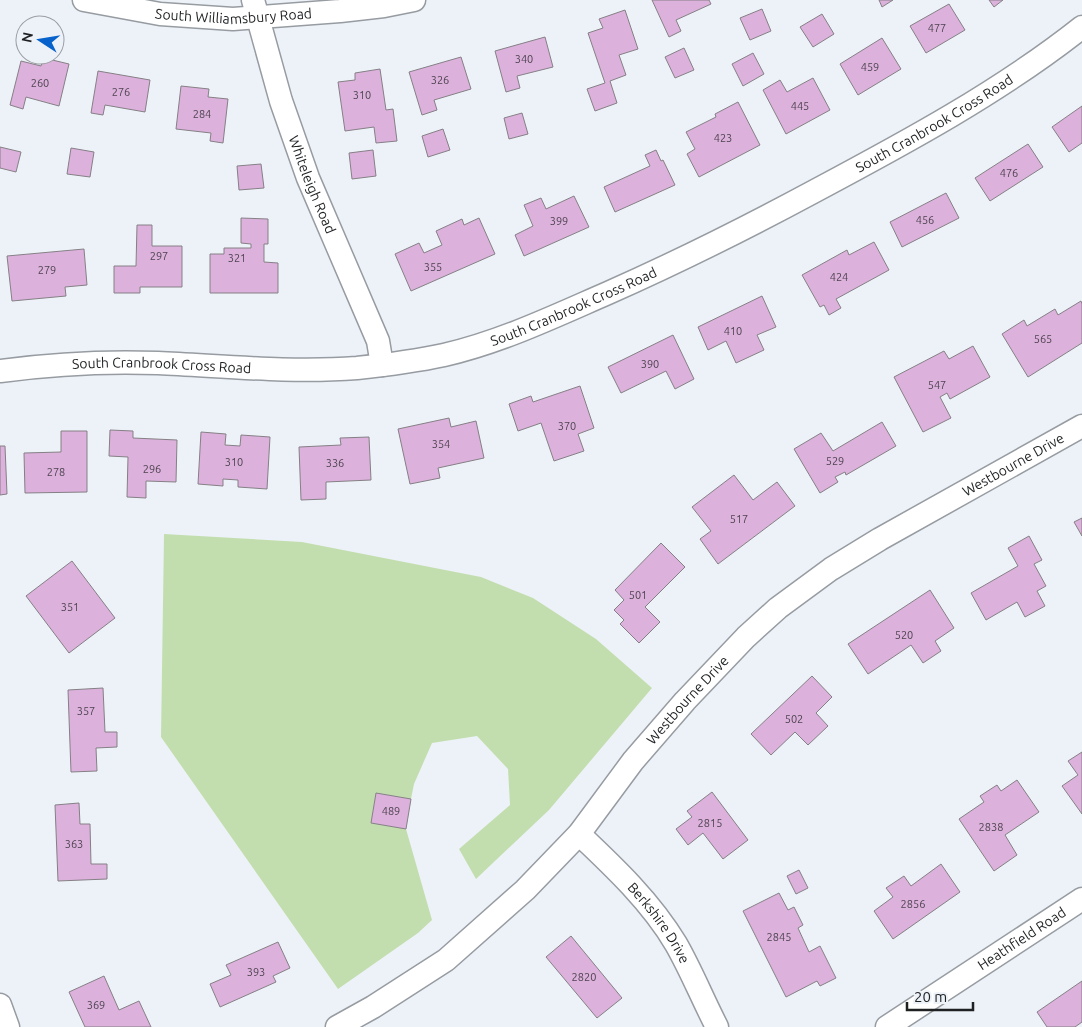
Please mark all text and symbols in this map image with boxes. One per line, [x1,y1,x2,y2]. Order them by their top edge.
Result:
street label: South Williamsbury Road [154,5,313,27]
north arrow [15,15,65,65]
house number: 477 [928,22,946,34]
text: N [18,31,36,44]
house number: 340 [515,53,533,65]
house number: 459 [861,61,879,73]
street label: South Cranbrook Cross Road [853,71,1016,176]
house number: 326 [431,74,449,86]
house number: 260 [31,77,49,89]
house number: 276 [112,86,130,98]
house number: 310 [353,89,371,101]
house number: 445 [791,100,809,112]
house number: 284 [193,108,211,120]
house number: 423 [714,132,732,144]
street label: Whiteleigh Road [286,133,339,236]
house number: 476 [1000,167,1018,179]
house number: 456 [916,214,934,226]
house number: 399 [550,215,568,227]
house number: 297 [150,250,168,262]
house number: 321 [228,252,246,264]
house number: 355 [424,261,442,273]
house number: 279 [38,264,56,276]
street label: South Cranbrook Cross Road [488,264,659,349]
house number: 424 [830,271,848,283]
house number: 410 [724,325,742,337]
house number: 565 [1034,333,1052,345]
street label: South Cranbrook Cross Road [72,354,252,376]
house number: 390 [641,358,659,370]
house number: 547 [928,379,946,391]
house number: 370 [558,420,576,432]
street label: Westbourne Drive [960,430,1067,499]
house number: 354 [432,438,450,450]
house number: 529 [826,455,844,467]
house number: 310 [225,456,243,468]
house number: 336 [326,457,344,469]
house number: 296 [143,463,161,475]
house number: 278 [47,466,65,478]
house number: 517 [730,513,748,525]
house number: 501 [629,589,647,601]
house number: 351 [61,601,79,613]
house number: 520 [895,629,913,641]
street label: Westbourne Drive [643,652,732,747]
house number: 357 [77,705,95,717]
house number: 502 [785,713,803,725]
house number: 489 [382,805,400,817]
house number: 2815 [698,817,722,829]
house number: 2838 [979,821,1003,833]
house number: 363 [65,838,83,850]
street label: Berkshire Drive [624,879,693,966]
house number: 2856 [901,898,925,910]
street label: Heathfield Road [975,904,1069,973]
house number: 2845 [767,931,791,943]
house number: 393 [247,966,265,978]
house number: 2820 [572,971,596,983]
scale bar [907,980,973,1012]
text: 20 m [914,988,947,1005]
house number: 369 [87,999,105,1011]

